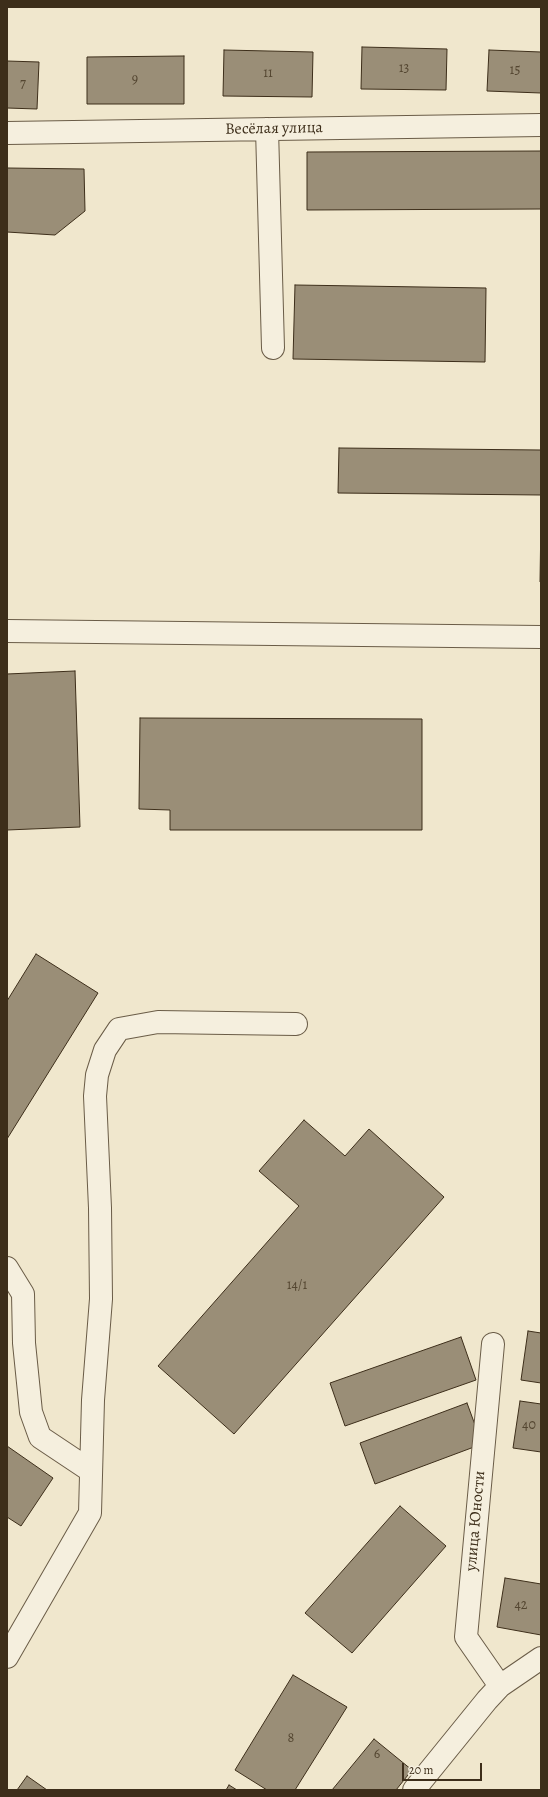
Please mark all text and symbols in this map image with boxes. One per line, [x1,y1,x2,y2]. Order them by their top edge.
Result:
house number: 13 [399,61,409,77]
house number: 15 [510,63,520,79]
house number: 11 [263,66,273,82]
house number: 9 [132,72,138,88]
house number: 7 [20,77,26,93]
street label: Весёлая улица [225,119,323,139]
house number: 14/1 [287,1278,307,1294]
house number: 40 [522,1418,536,1434]
street label: улица Юности [462,1470,490,1572]
house number: 42 [515,1598,527,1614]
house number: 8 [288,1731,294,1747]
house number: 6 [374,1747,380,1763]
scale bar [404,1755,484,1781]
text: 20 m [409,1762,433,1778]

